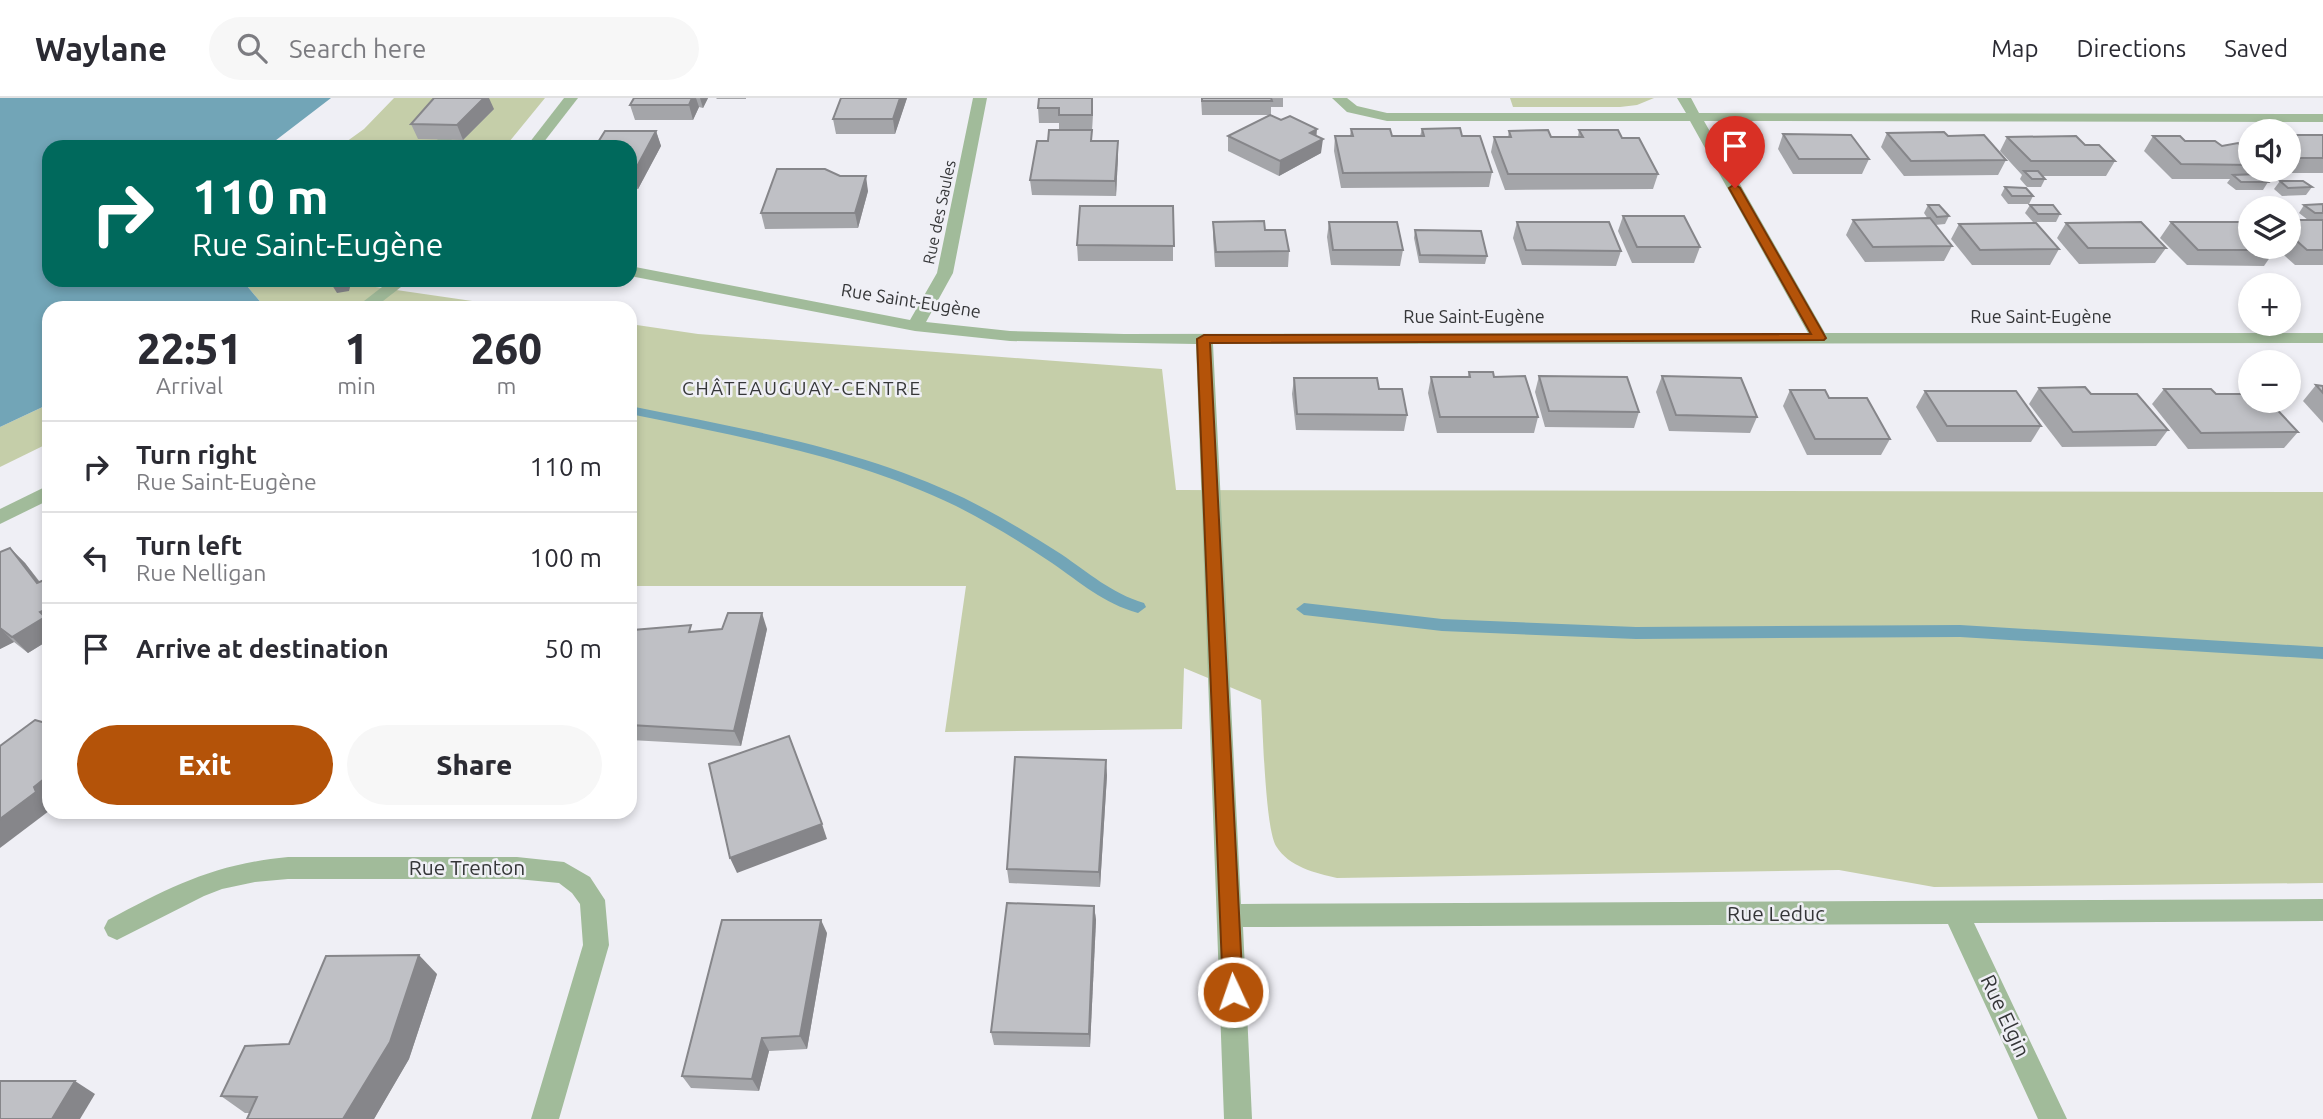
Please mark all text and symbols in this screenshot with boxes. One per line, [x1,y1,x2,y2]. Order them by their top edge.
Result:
search box [209,17,699,80]
icon: search [233,29,271,67]
text: Waylane [35,30,167,67]
text: Search here [289,34,426,63]
text: Map [1991,35,2038,62]
text: Directions [2076,35,2186,62]
text: Saved [2224,35,2288,62]
pin [1705,116,1765,188]
map controls [2238,119,2301,413]
button: sound [2238,119,2301,182]
icon: arrive [1716,127,1754,165]
street label: Rue des Saules [919,158,959,266]
icon: right [77,168,168,259]
text: 110 m [192,168,329,223]
button: layers [2238,196,2301,259]
text: Rue Saint-Eugène [192,226,444,262]
button: + [2238,273,2301,336]
street label: Rue Saint-Eugène [840,279,983,321]
street label: Rue Saint-Eugène [1403,306,1545,326]
street label: Rue Saint-Eugène [1970,306,2112,326]
text: 22:51 [137,325,242,372]
text: 1 [345,325,368,372]
text: 260 [471,325,542,372]
button: − [2238,350,2301,413]
text: Arrival [156,373,223,398]
text: min [337,373,376,398]
text: m [496,373,516,398]
district label: CHÂTEAUGUAY-CENTRE [682,377,922,399]
text: Turn right [136,440,257,469]
icon: right [77,448,115,486]
text: 110 m [530,452,602,481]
text: Rue Saint-Eugène [136,469,317,494]
text: Turn left [136,531,242,560]
icon: left [77,539,115,577]
text: 100 m [530,543,602,572]
text: Rue Nelligan [136,560,266,585]
icon: arrive [77,630,115,668]
text: Arrive at destination [136,634,389,663]
text: 50 m [544,634,602,663]
button: Exit [77,725,333,805]
button: Share [347,725,602,805]
street label: Rue Trenton [409,855,525,879]
street label: Rue Leduc [1727,901,1825,925]
position arrow [1196,955,1270,1029]
street label: Rue Elgin [1976,971,2035,1060]

